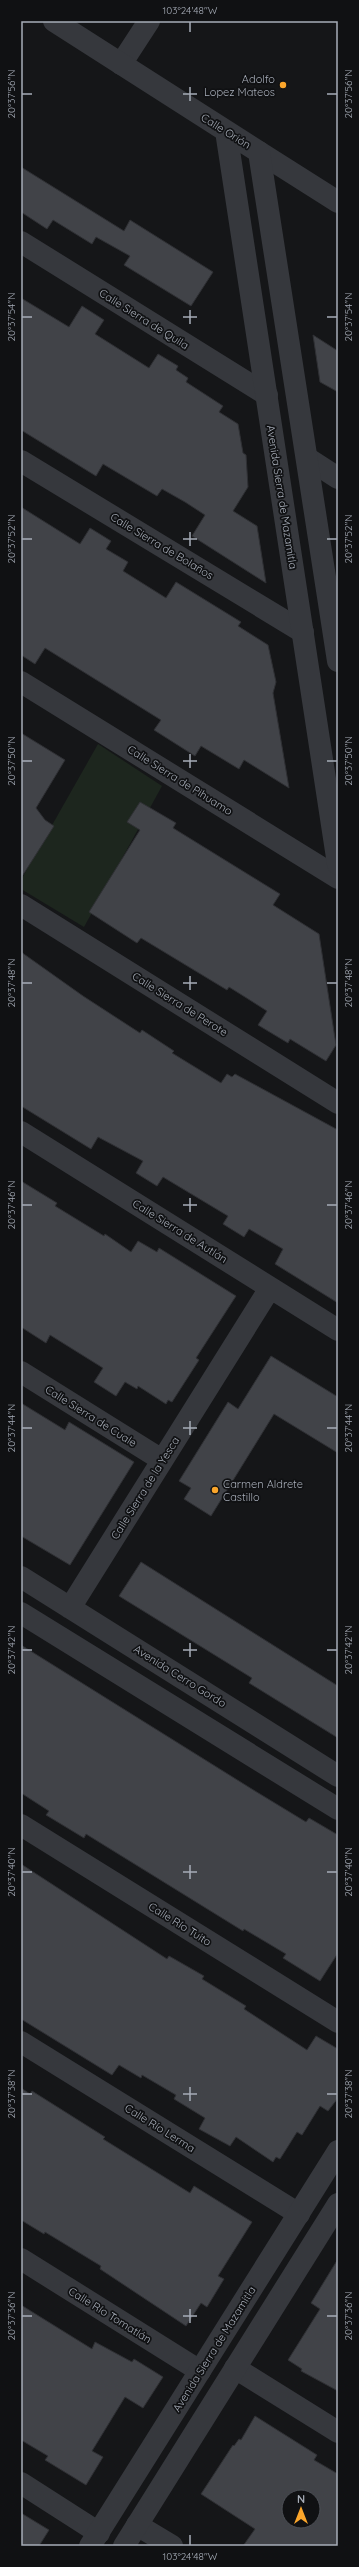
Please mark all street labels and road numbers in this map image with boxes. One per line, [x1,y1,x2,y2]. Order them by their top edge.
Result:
street label: Calle Orión [199,110,253,152]
street label: Calle Sierra de Quila [97,286,191,352]
street label: Avenida Sierra de Mazamitla [264,424,300,570]
street label: Calle Sierra de Bolaños [108,510,216,582]
street label: Calle Sierra de Pihuamo [125,742,235,818]
street label: Calle Sierra de Perote [130,969,230,1039]
street label: Calle Sierra de Autlán [130,1196,230,1266]
street label: Calle Sierra de Cuale [43,1382,139,1450]
street label: Calle Sierra de la Yesca [108,1434,182,1542]
street label: Avenida Cerro Gordo [131,1642,229,1710]
street label: Calle Río Tuito [146,1899,214,1949]
street label: Calle Río Lerma [122,2101,198,2155]
street label: Calle Río Tomatlán [66,2284,154,2346]
street label: Avenida Sierra de Mazamitla [170,2284,258,2414]

